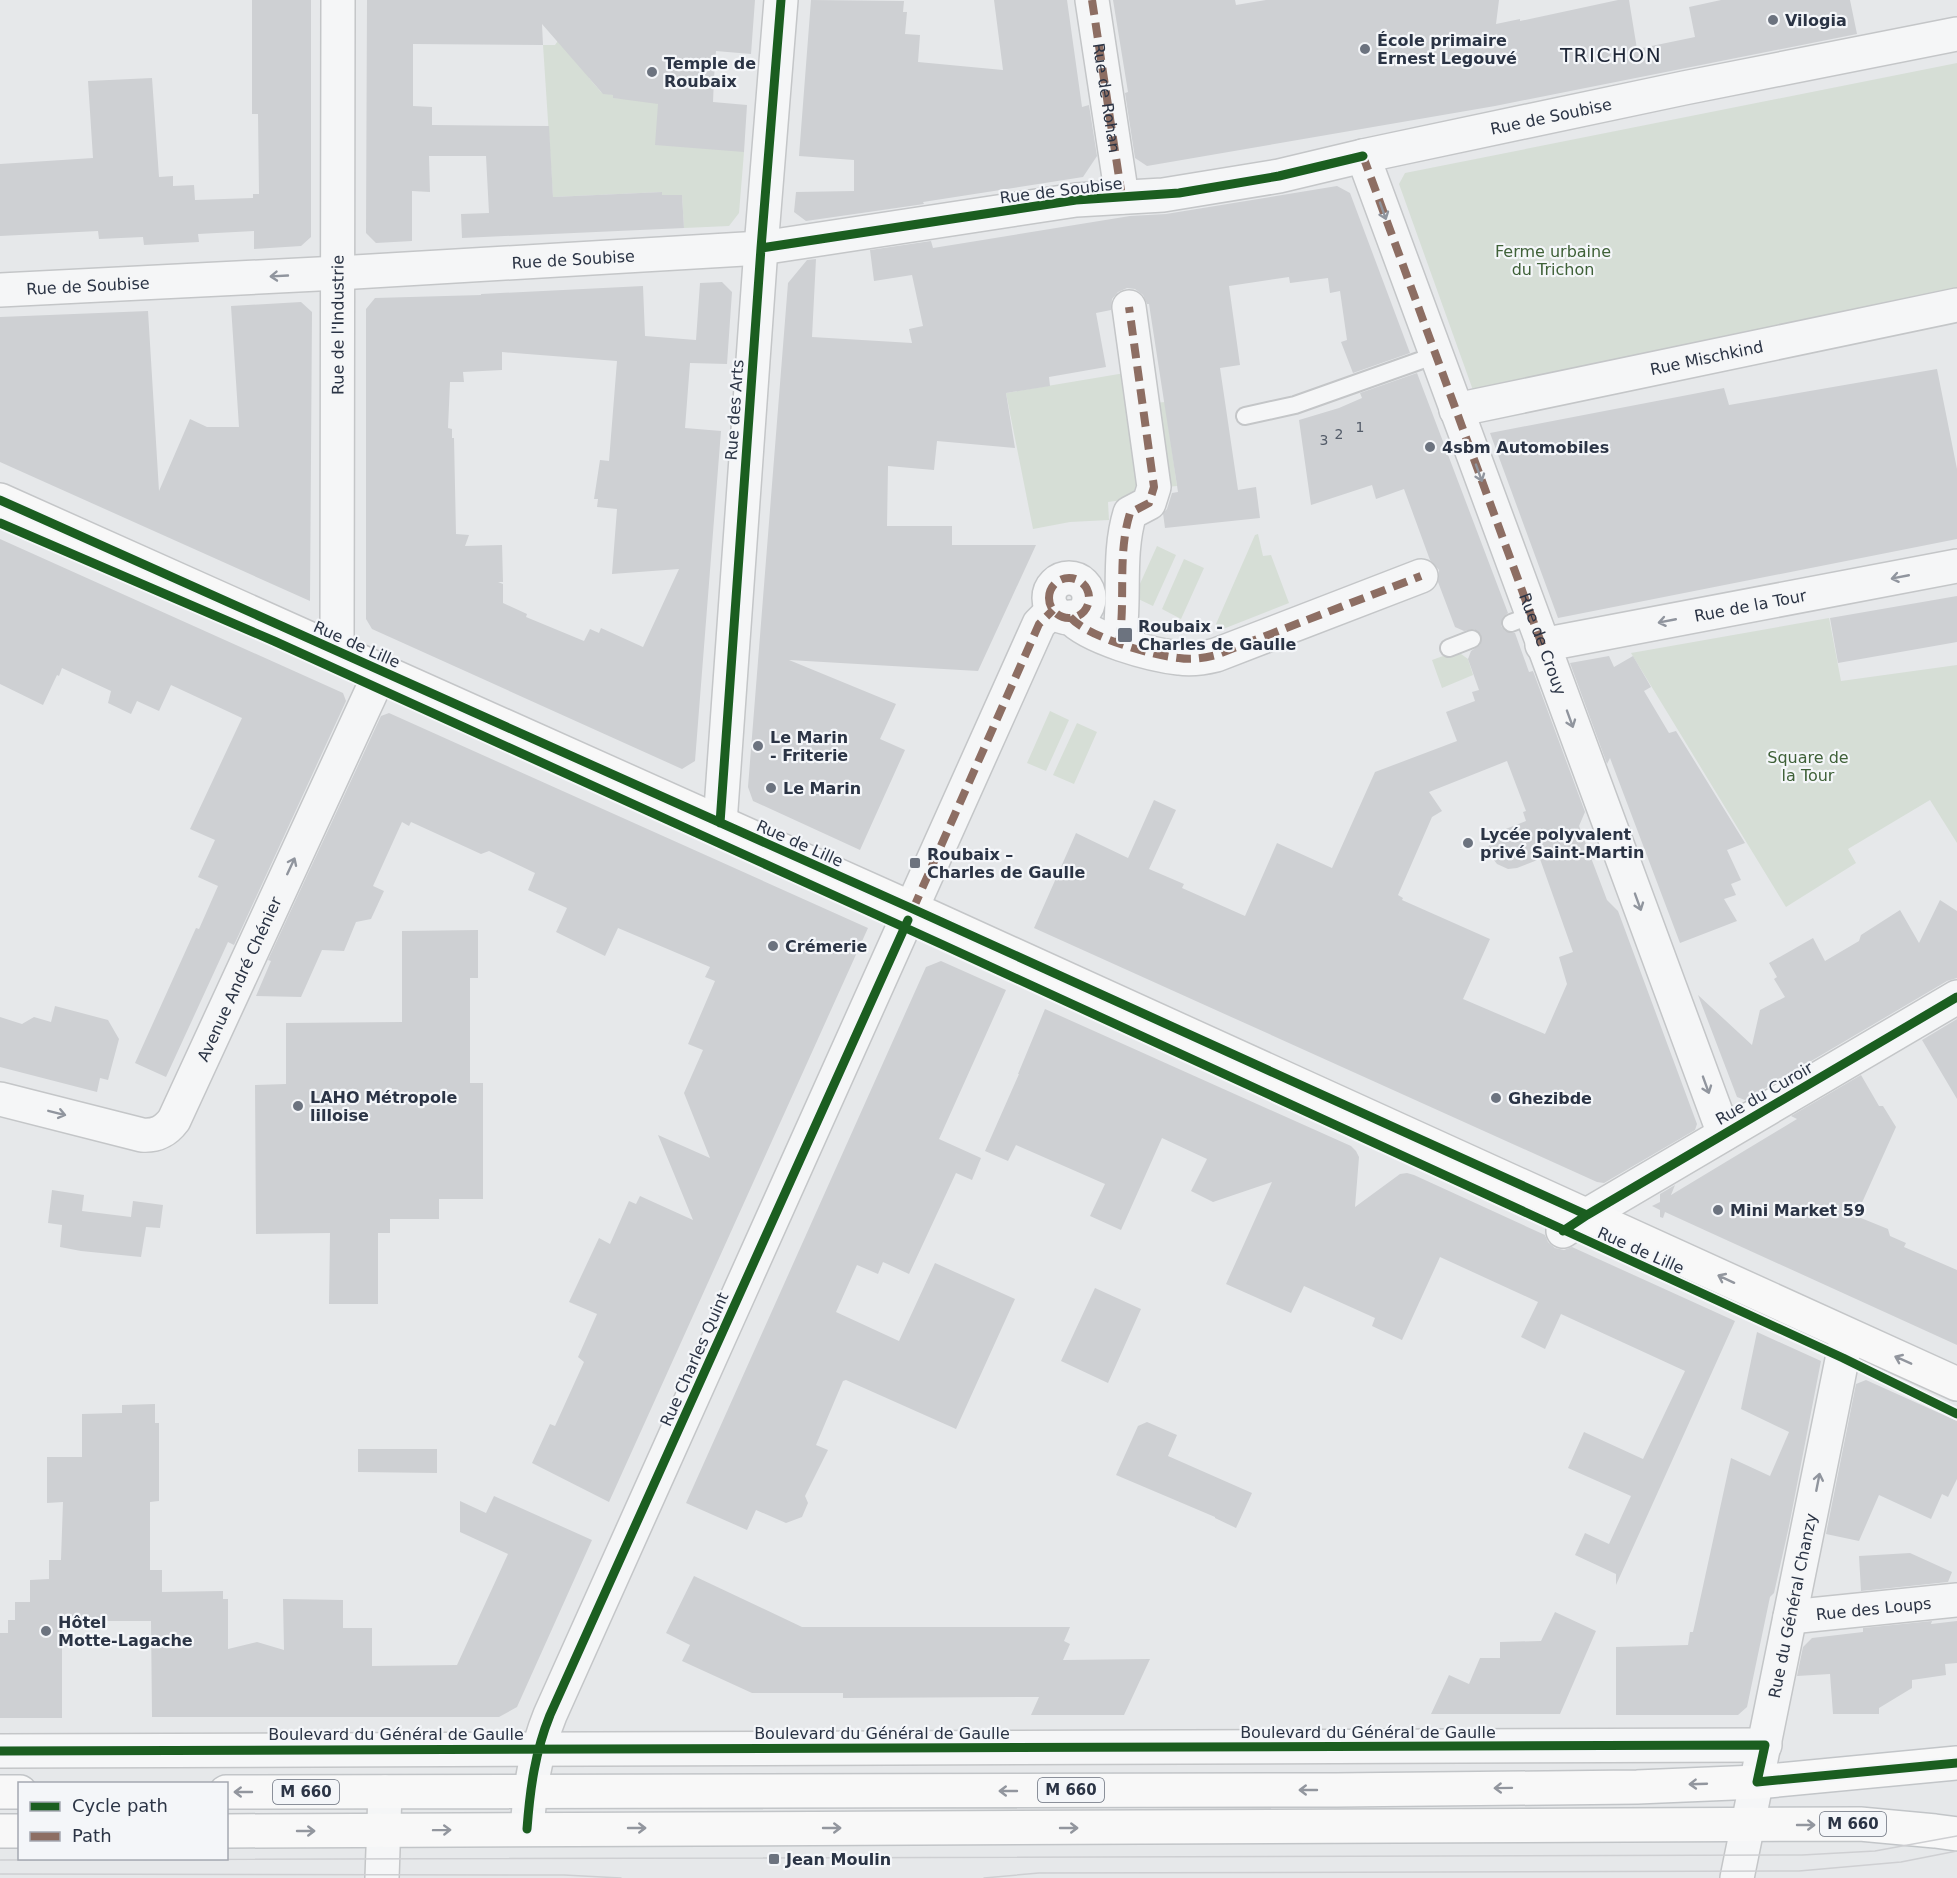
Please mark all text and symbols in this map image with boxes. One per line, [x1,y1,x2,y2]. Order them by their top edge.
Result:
place label: Vilogia [1785,11,1847,30]
marker: Vilogia [1766,13,1780,27]
place label: École primaire Ernest Legouvé [1377,31,1517,68]
street label: Rue de Rohan [1089,42,1124,154]
marker: École primaire Ernest Legouvé [1358,42,1372,56]
district label: TRICHON [1559,43,1662,67]
place label: Temple de Roubaix [664,54,756,91]
marker: Temple de Roubaix [645,65,659,79]
street label: Rue de Soubise [1489,95,1613,139]
street label: Rue de Soubise [999,174,1123,207]
one-way arrow [1378,201,1389,220]
park label: Ferme urbaine du Trichon [1495,242,1611,279]
street label: Rue de Soubise [511,246,635,273]
street label: Rue de l'Industrie [328,255,348,395]
one-way arrow [270,271,290,282]
street label: Rue de Soubise [26,273,150,299]
street label: Rue Mischkind [1648,337,1765,379]
street label: Rue des Arts [721,359,747,461]
house number: 1 [1356,419,1364,435]
house number: 2 [1335,426,1343,442]
house number: 3 [1320,432,1328,448]
place label: 4sbm Automobiles [1442,438,1609,457]
marker: 4sbm Automobiles [1423,440,1437,454]
one-way arrow [1475,463,1486,482]
one-way arrow [1890,572,1910,583]
street label: Rue de la Tour [1693,586,1808,626]
street label: Rue de Crouy [1515,590,1570,698]
one-way arrow [1657,616,1677,627]
street label: Rue de Lille [311,617,403,672]
place label: Roubaix - Charles de Gaulle [1138,617,1296,654]
marker: Roubaix - Charles de Gaulle [1116,626,1134,644]
one-way arrow [1565,709,1576,728]
place label: Le Marin - Friterie [770,728,848,765]
marker: Le Marin - Friterie [751,739,765,753]
park label: Square de la Tour [1767,748,1849,785]
place label: Le Marin [783,779,861,798]
marker: Le Marin [764,781,778,795]
street label: Rue de Lille [754,816,846,871]
place label: Lycée polyvalent privé Saint-Martin [1480,825,1644,862]
marker: Lycée polyvalent privé Saint-Martin [1461,836,1475,850]
place label: Roubaix – Charles de Gaulle [927,845,1085,882]
marker: Roubaix – Charles de Gaulle [908,856,922,870]
one-way arrow [285,858,297,876]
one-way arrow [1633,892,1644,911]
street label: Avenue André Chénier [193,893,286,1064]
place label: Crémerie [785,937,867,956]
marker: Crémerie [766,939,780,953]
street label: Rue du Curoir [1712,1058,1817,1129]
one-way arrow [1701,1075,1712,1094]
place label: LAHO Métropole lilloise [310,1088,457,1125]
place label: Ghezibde [1508,1089,1592,1108]
marker: Ghezibde [1489,1091,1503,1105]
marker: LAHO Métropole lilloise [291,1099,305,1113]
one-way arrow [47,1108,66,1120]
place label: Mini Market 59 [1730,1201,1865,1220]
marker: Mini Market 59 [1711,1203,1725,1217]
street label: Rue de Lille [1595,1223,1687,1278]
one-way arrow [1718,1272,1736,1284]
street label: Rue Charles Quint [656,1289,733,1429]
one-way arrow [1895,1354,1913,1366]
one-way arrow [1813,1472,1824,1492]
street label: Rue du Général Chanzy [1765,1512,1821,1700]
street label: Rue des Loups [1815,1594,1932,1624]
place label: Hôtel Motte-Lagache [58,1613,193,1650]
marker: Hôtel Motte-Lagache [39,1624,53,1638]
street label: Boulevard du Général de Gaulle [1240,1723,1496,1742]
street label: Boulevard du Général de Gaulle [754,1724,1010,1743]
street label: Boulevard du Général de Gaulle [268,1725,524,1744]
road number: M 660 [1038,1778,1104,1802]
one-way arrow [1689,1778,1709,1790]
road number: M 660 [273,1780,339,1804]
legend [18,1782,228,1860]
one-way arrow [1494,1782,1514,1794]
one-way arrow [1299,1784,1319,1796]
one-way arrow [999,1785,1019,1796]
one-way arrow [233,1786,253,1798]
text: Cycle path [72,1795,168,1816]
road number: M 660 [1820,1812,1886,1836]
one-way arrow [1795,1819,1815,1830]
one-way arrow [627,1822,647,1834]
one-way arrow [822,1822,842,1834]
one-way arrow [1059,1822,1079,1834]
one-way arrow [432,1824,452,1836]
text: Path [72,1825,112,1846]
one-way arrow [295,1825,315,1837]
place label: Jean Moulin [785,1850,891,1869]
marker: Jean Moulin [767,1852,781,1866]

